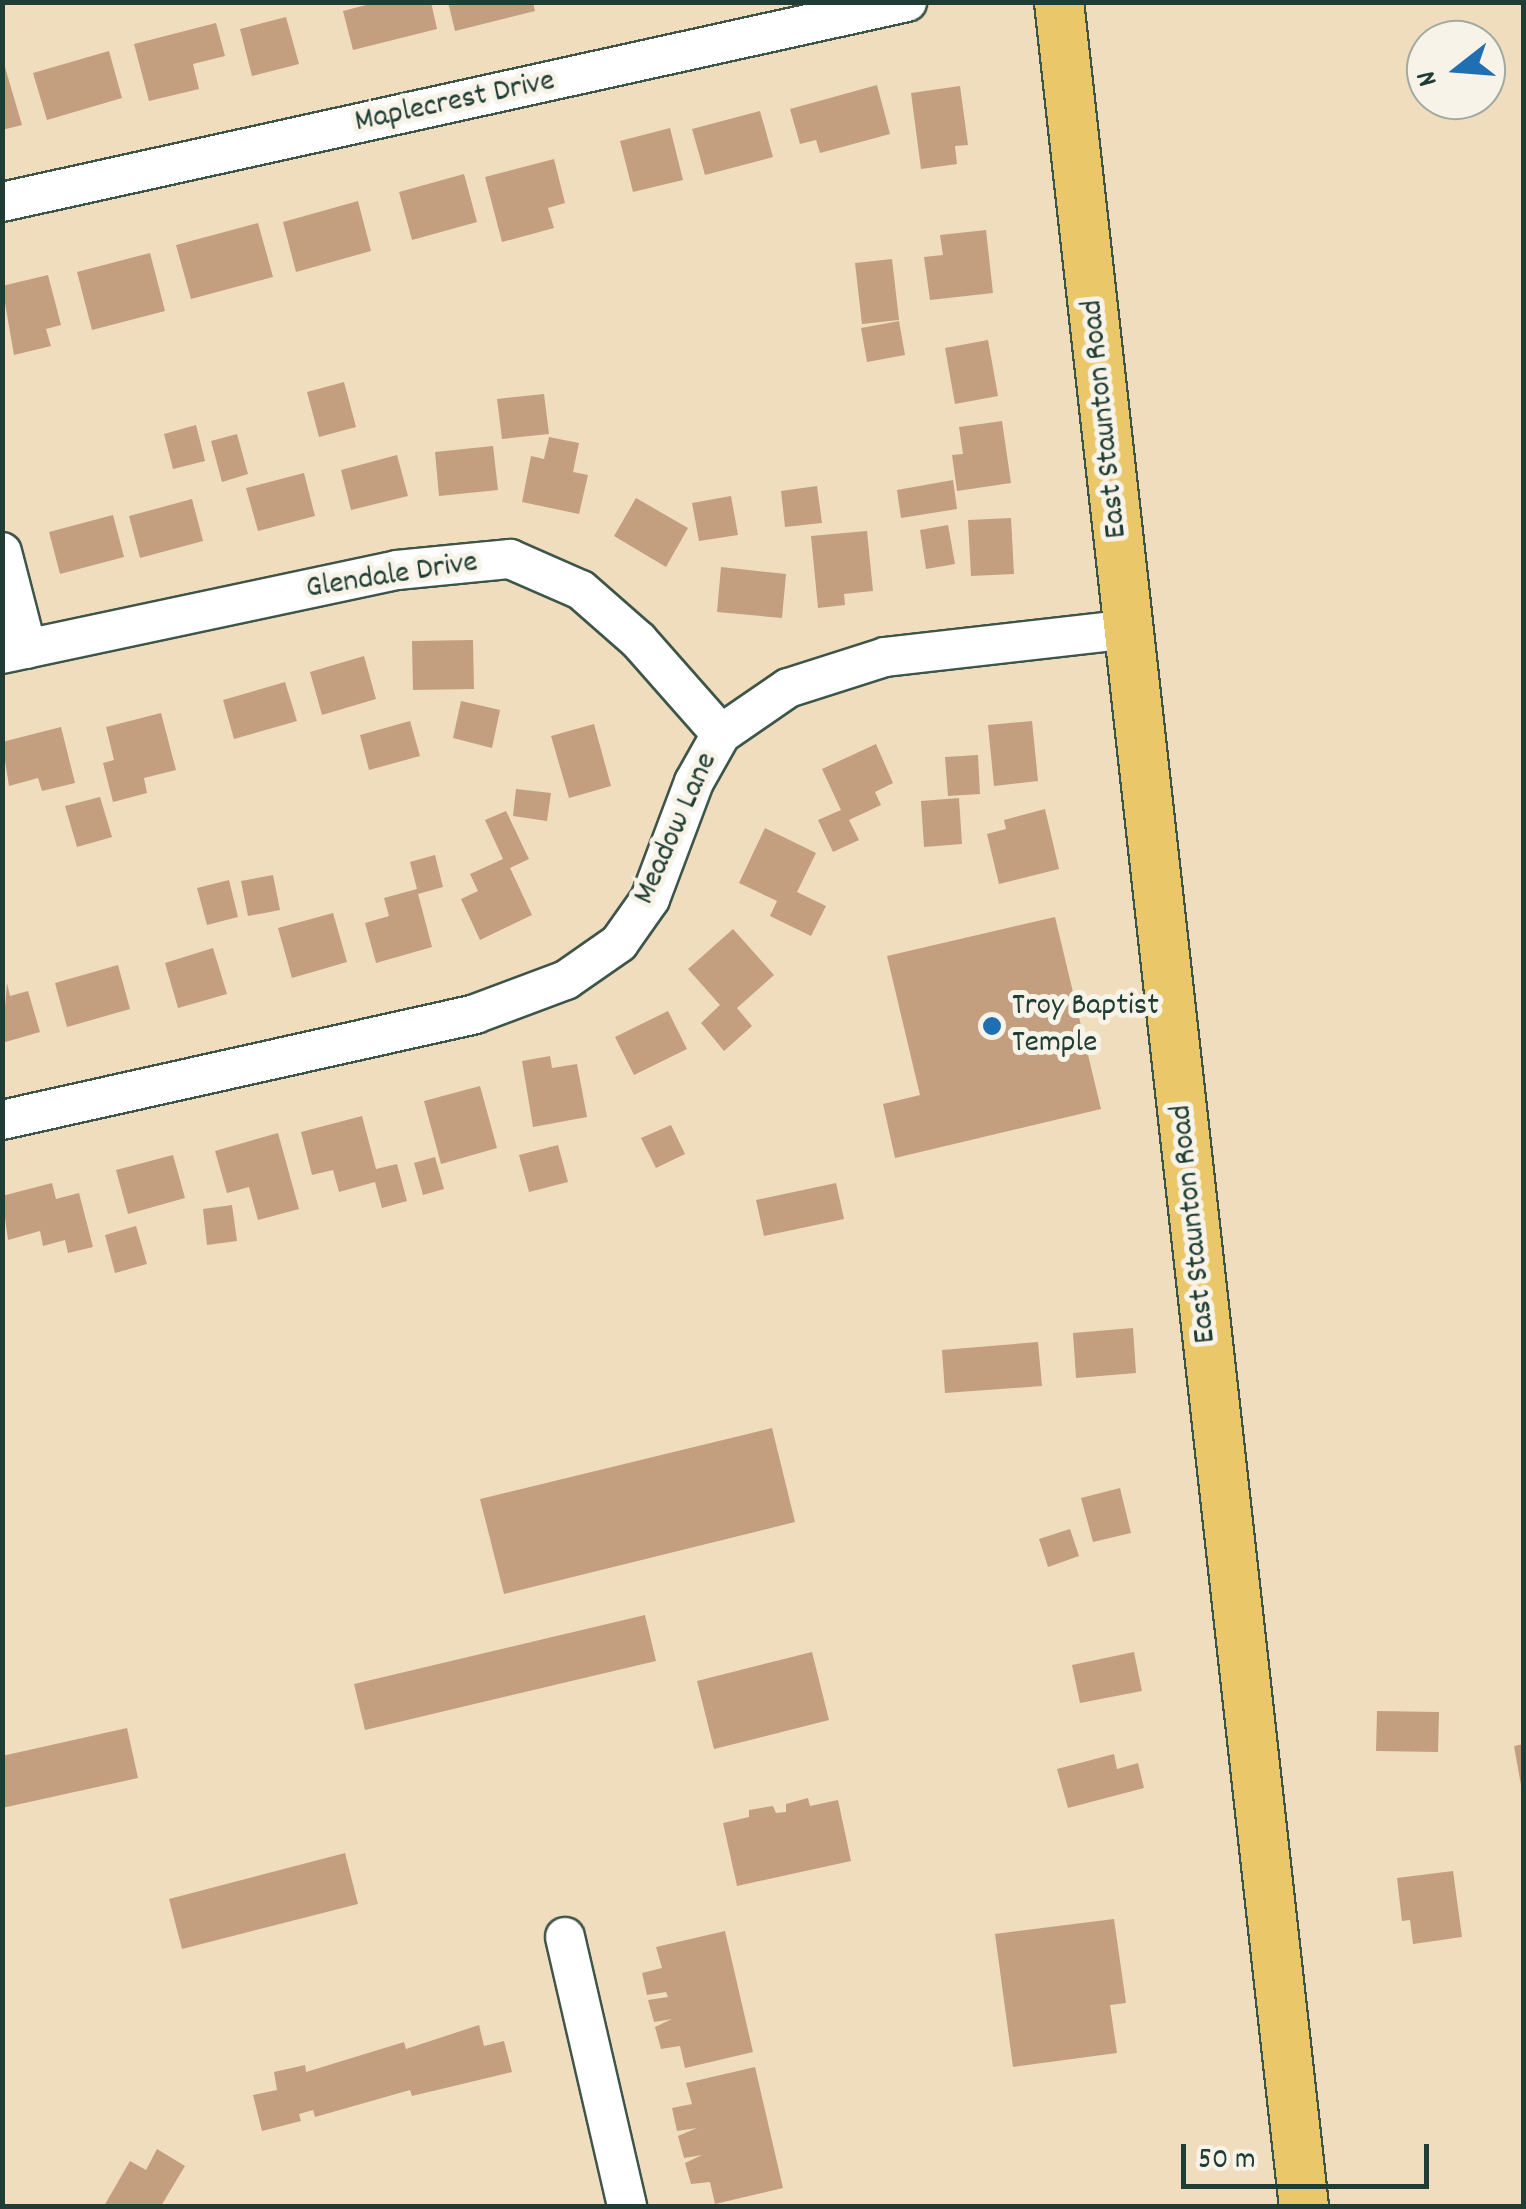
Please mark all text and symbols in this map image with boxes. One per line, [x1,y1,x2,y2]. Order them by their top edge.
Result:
north arrow [1406,20,1506,120]
street label: Maplecrest Drive [352,63,558,143]
text: N [1408,66,1450,91]
street label: East Staunton Road [1074,298,1138,540]
street label: Glendale Drive [303,544,481,610]
street label: Meadow Lane [627,747,727,911]
place label: Troy Baptist Temple [1012,989,1159,1064]
marker: Troy Baptist Temple [981,1015,1003,1037]
street label: East Staunton Road [1163,1103,1227,1345]
scale bar [1186,2124,1434,2186]
text: 50 m [1198,2140,1256,2183]

